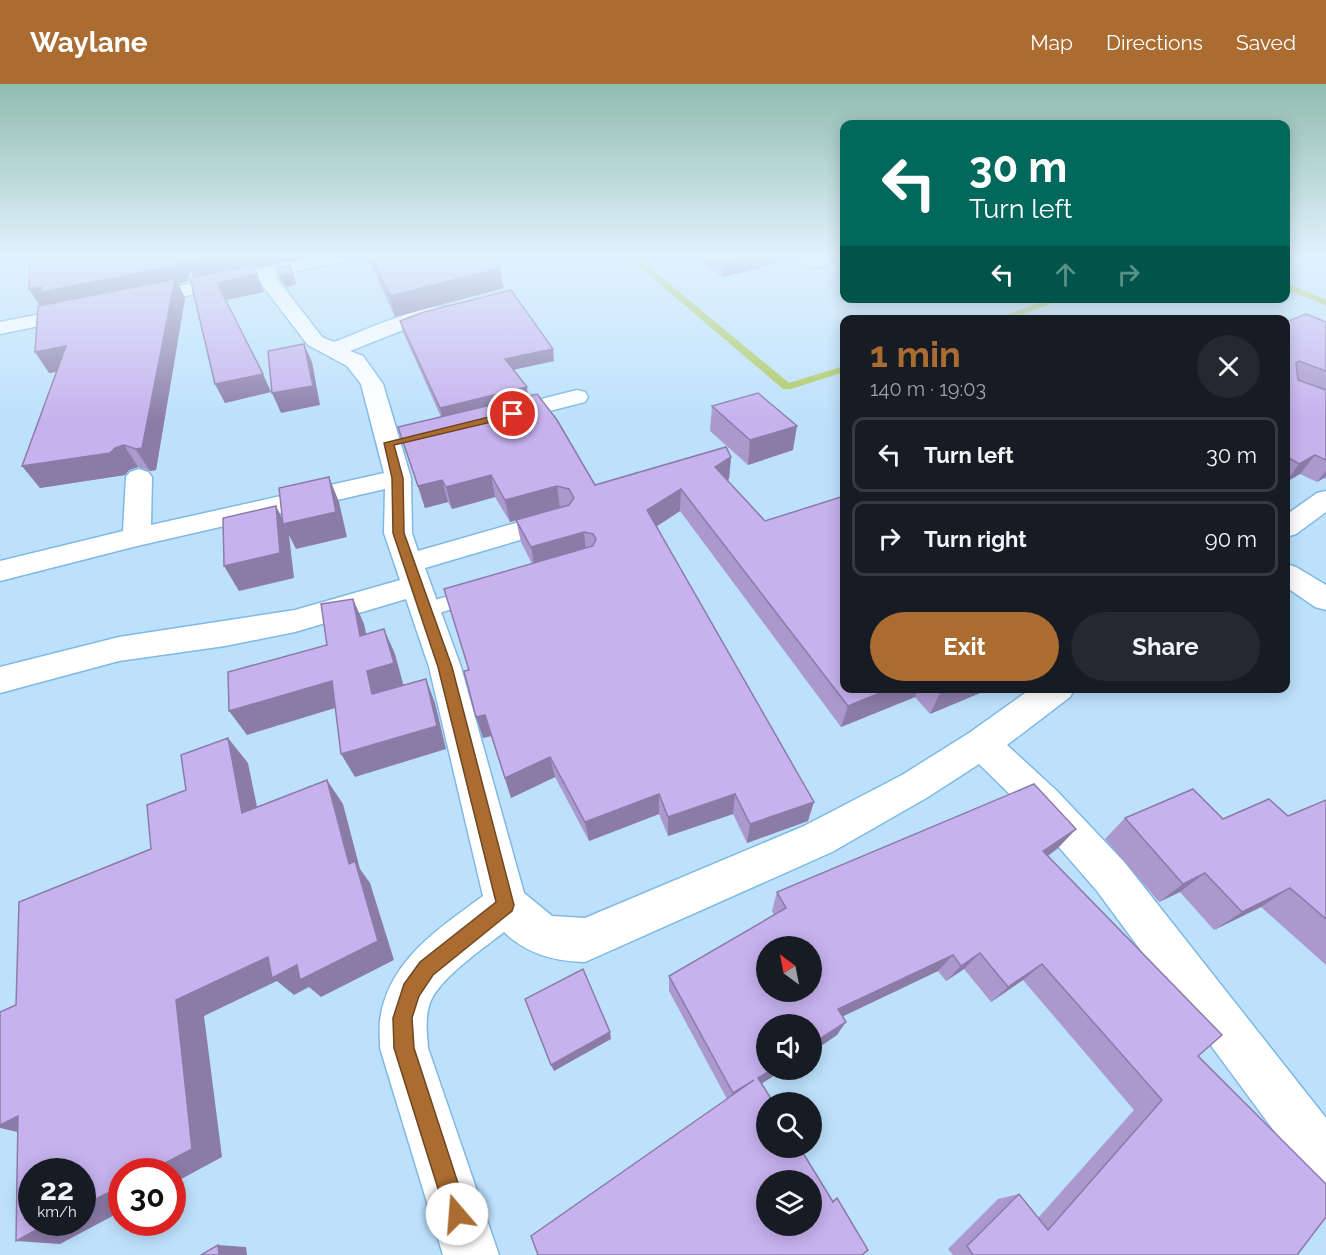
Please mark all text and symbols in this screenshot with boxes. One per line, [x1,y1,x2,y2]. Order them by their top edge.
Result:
text: Waylane [30,26,147,59]
text: Map [1030,30,1073,55]
text: Directions [1106,30,1203,55]
text: Saved [1236,30,1296,55]
text: 30 m [969,143,1067,192]
icon: left [870,144,948,222]
text: Turn left [969,193,1072,224]
icon: left [986,258,1019,291]
icon: ahead [1049,258,1082,291]
icon: right [1112,258,1145,291]
text: 1 min [870,333,961,375]
button: close [1197,335,1260,398]
text: 140 m · 19:03 [870,377,986,401]
pin [487,388,538,439]
icon: arrive [496,397,529,430]
icon: left [873,438,906,471]
text: Turn left [924,442,1014,468]
text: 30 m [1206,442,1257,468]
icon: right [873,522,906,555]
text: Turn right [924,526,1027,552]
text: 90 m [1205,526,1257,552]
button: Exit [870,612,1059,681]
button: Share [1071,612,1260,681]
north arrow [756,936,822,1002]
map controls [756,936,822,1236]
button: sound [756,1014,822,1080]
button: search [756,1092,822,1158]
speed limit sign: 30 [108,1158,186,1236]
button: layers [756,1170,822,1236]
text: 22 [40,1172,74,1207]
position arrow [425,1182,489,1246]
text: km/h [37,1203,77,1221]

